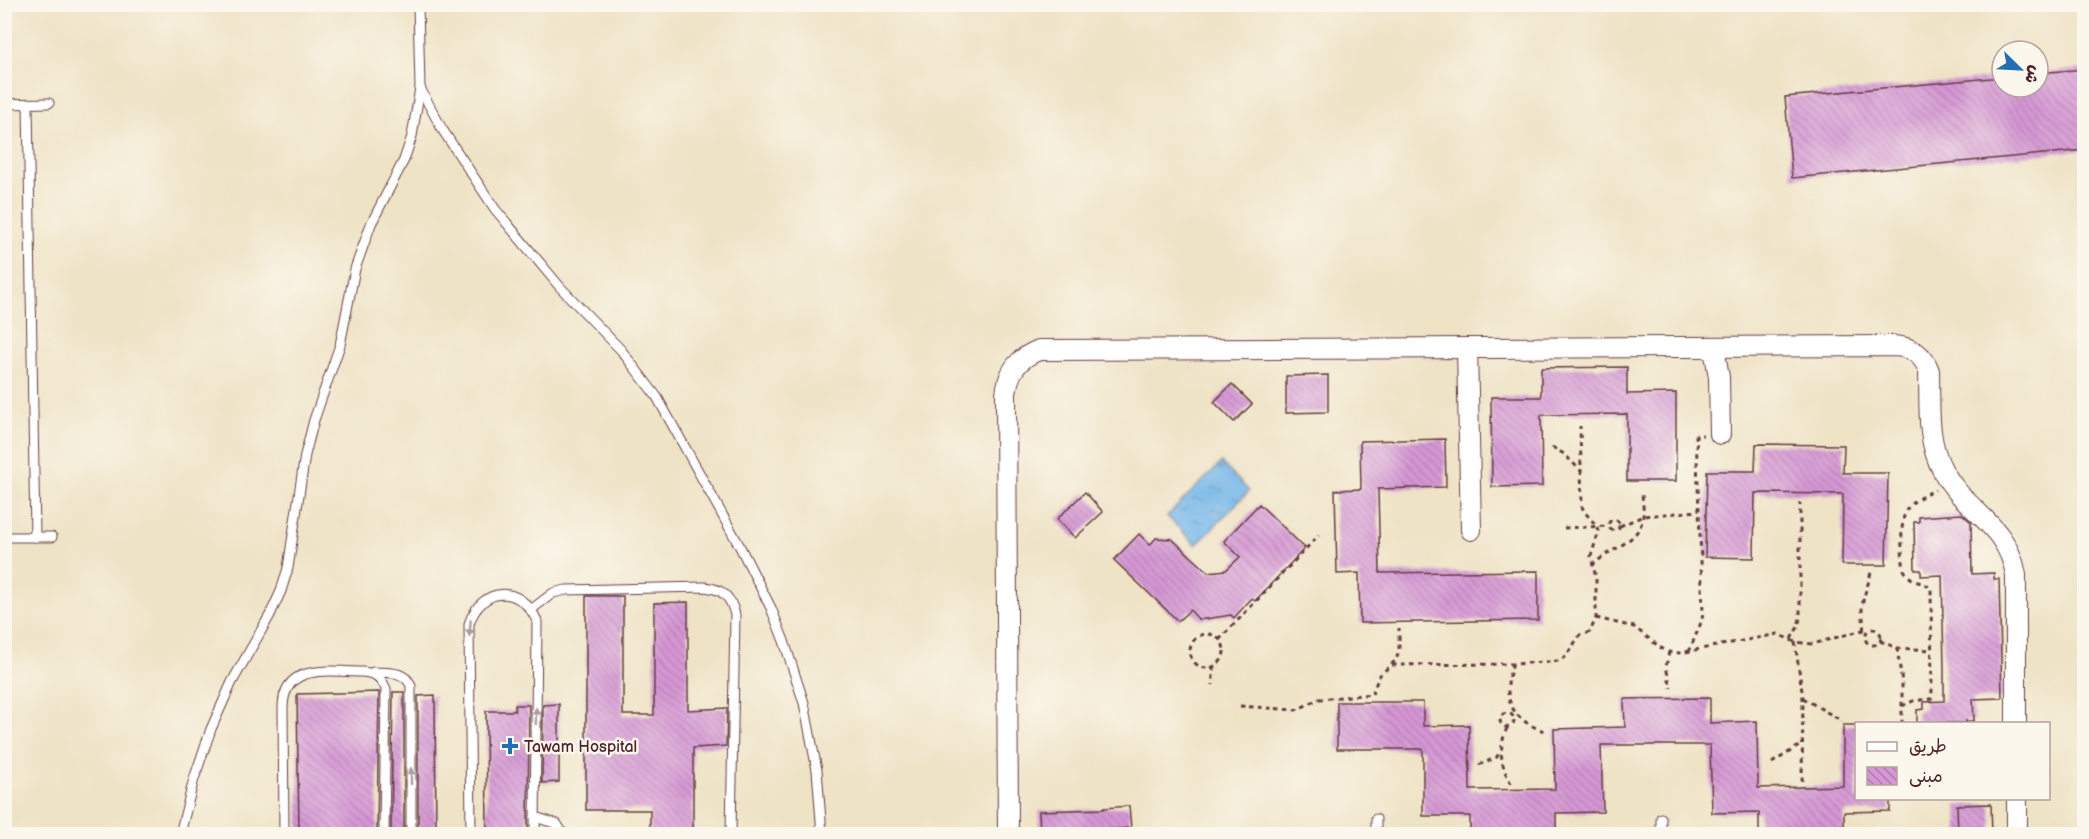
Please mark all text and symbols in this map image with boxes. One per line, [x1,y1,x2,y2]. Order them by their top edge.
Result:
north arrow [1990,39,2050,99]
text: ش [2020,63,2045,86]
one-way arrow [465,619,475,638]
one-way arrow [531,707,541,726]
legend [1855,722,2050,800]
text: طريق [1909,736,1947,757]
marker: Tawam Hospital [501,737,519,755]
place label: Tawam Hospital [524,738,637,757]
text: مبنى [1909,766,1943,787]
one-way arrow [406,767,416,786]

